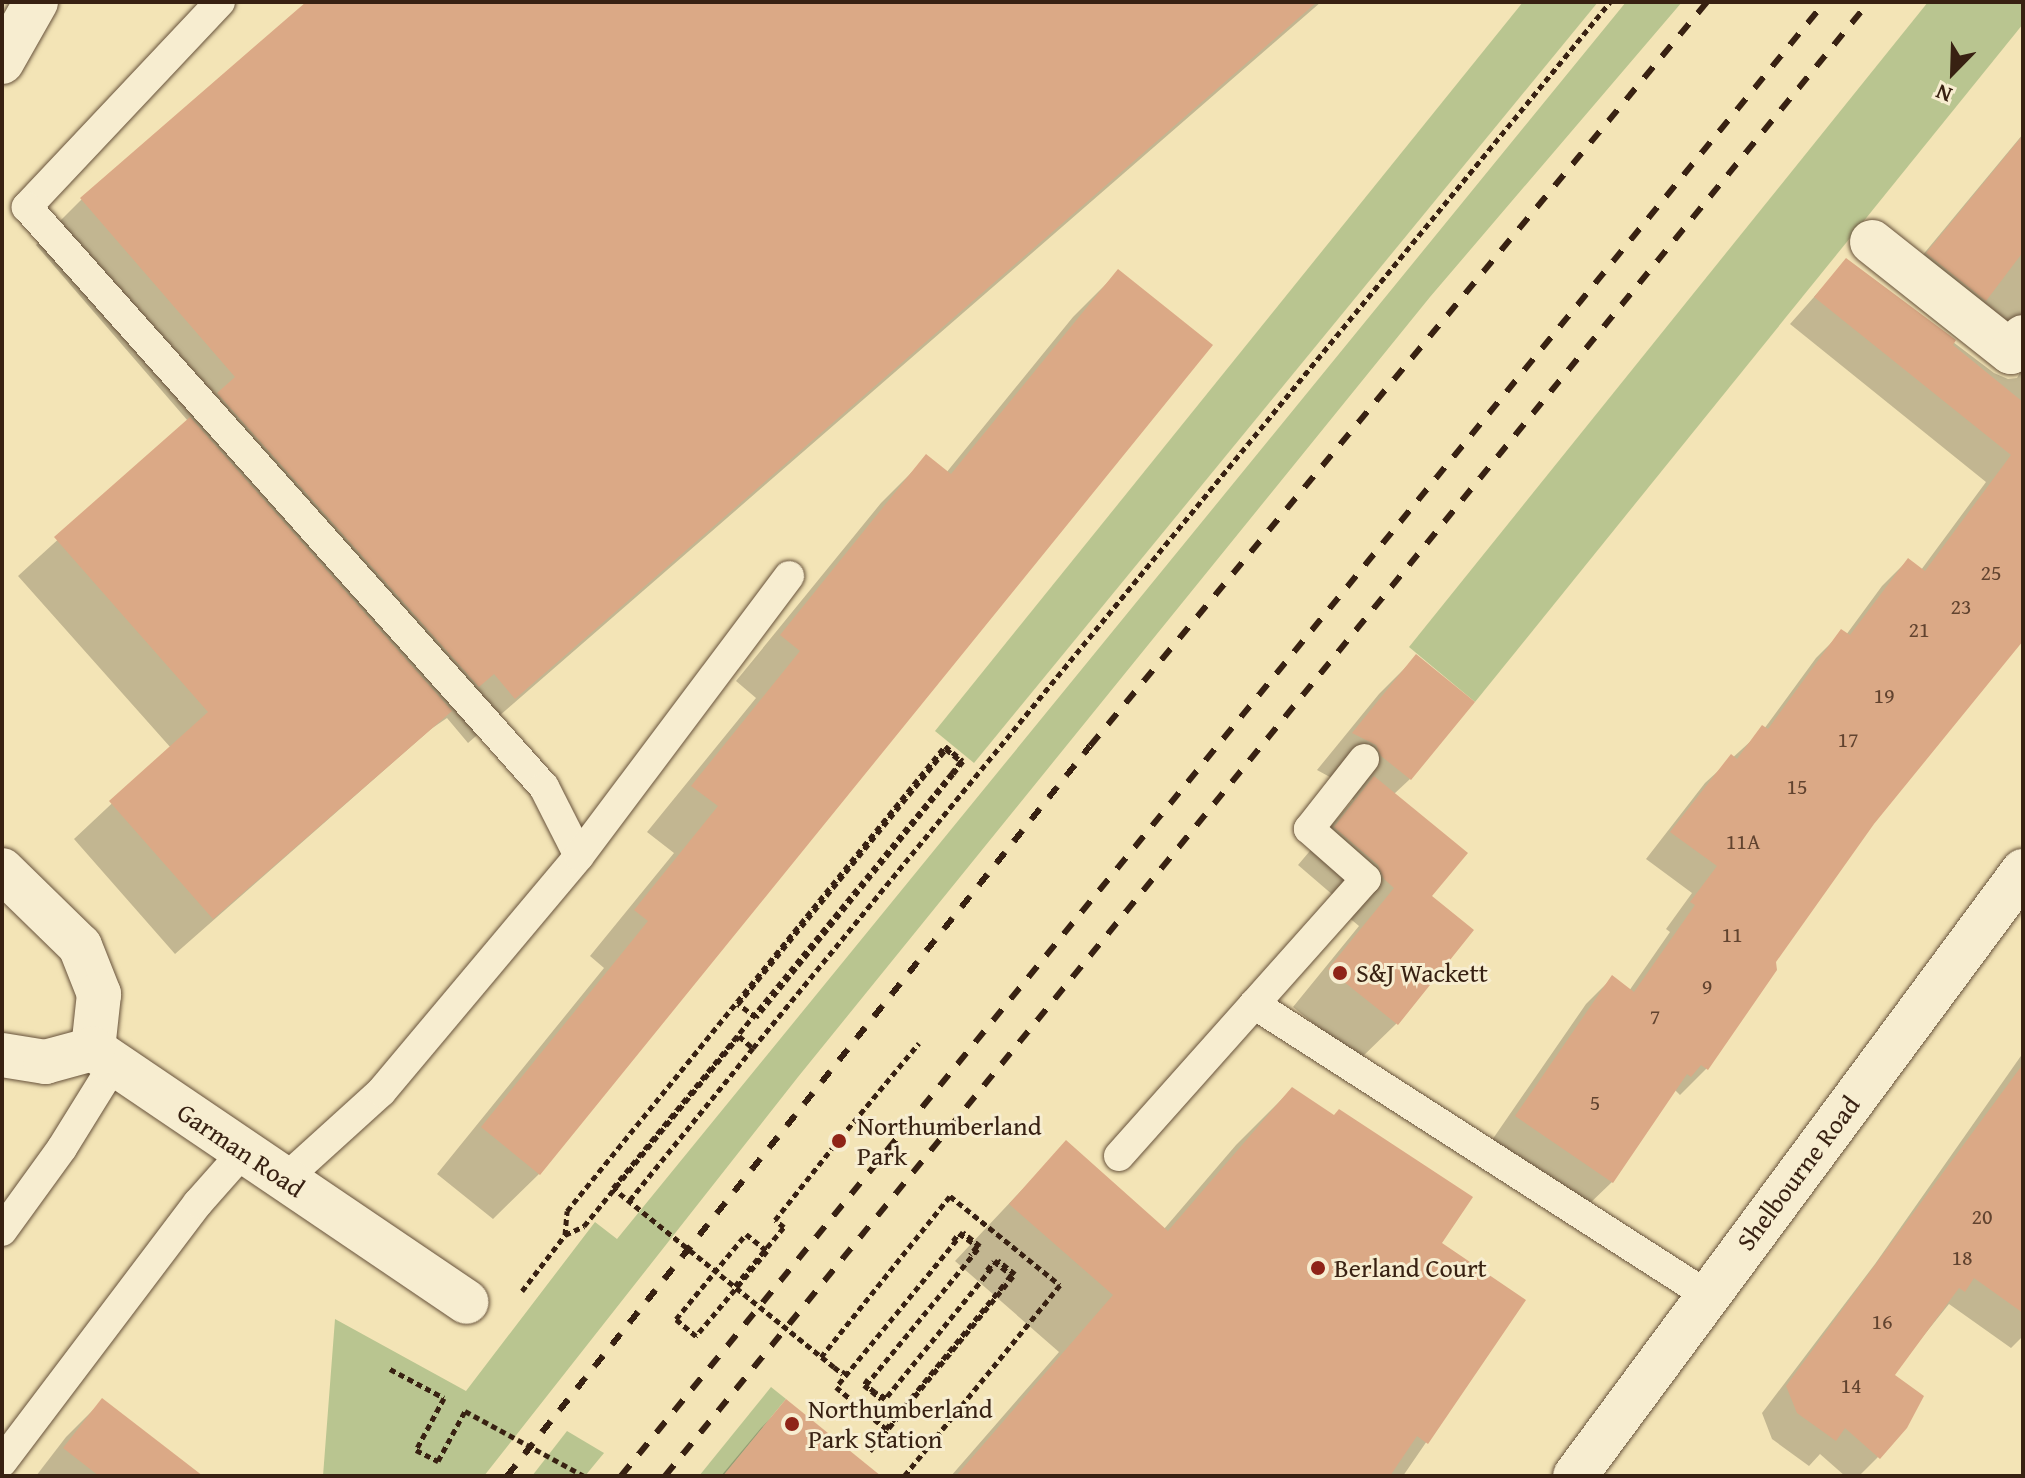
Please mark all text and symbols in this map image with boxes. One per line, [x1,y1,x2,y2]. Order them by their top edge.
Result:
north arrow [1913,32,1993,112]
text: N [1931,76,1957,112]
house number: 25 [1980,560,2002,586]
house number: 23 [1950,594,1972,620]
house number: 21 [1908,617,1930,643]
house number: 19 [1873,683,1895,709]
house number: 17 [1837,727,1859,753]
house number: 15 [1786,774,1808,800]
house number: 11A [1726,829,1760,855]
house number: 11 [1721,922,1743,948]
place label: S&J Wackett [1356,957,1488,989]
marker: S&J Wackett [1331,964,1349,982]
house number: 9 [1702,974,1712,1000]
house number: 7 [1650,1004,1660,1030]
house number: 5 [1590,1090,1600,1116]
street label: Shelbourne Road [1730,1090,1866,1256]
street label: Garman Road [172,1096,310,1204]
place label: Northumberland Park [857,1110,1042,1172]
marker: Northumberland Park [828,1130,850,1152]
house number: 20 [1971,1204,1993,1230]
house number: 18 [1951,1245,1973,1271]
place label: Berland Court [1334,1252,1487,1284]
marker: Berland Court [1309,1259,1327,1277]
house number: 16 [1871,1309,1893,1335]
house number: 14 [1840,1373,1862,1399]
place label: Northumberland Park Station [808,1393,993,1454]
marker: Northumberland Park Station [783,1415,801,1433]

